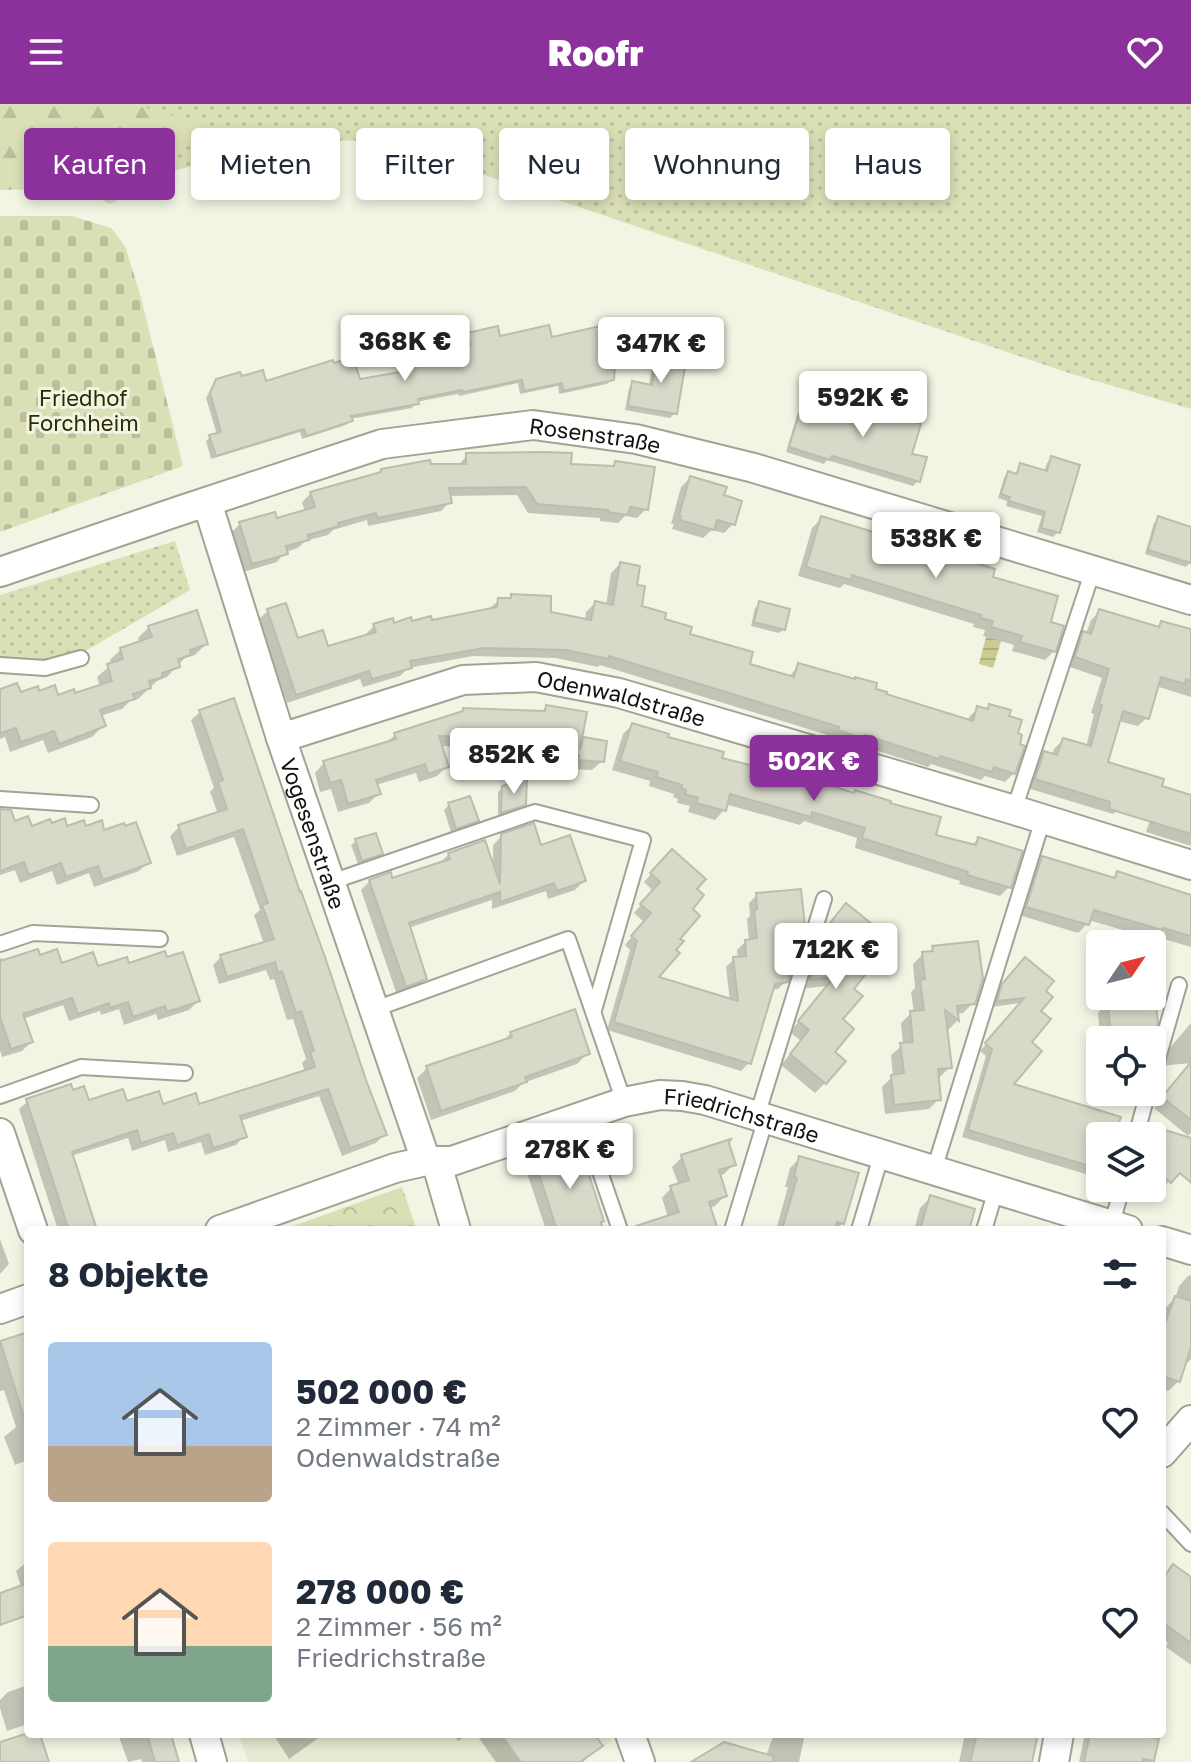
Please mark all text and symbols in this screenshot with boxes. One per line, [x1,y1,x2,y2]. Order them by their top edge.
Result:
icon: menu [24,30,68,74]
icon: heart [1123,30,1167,74]
text: Roofr [548,31,643,74]
chip: Kaufen [24,128,175,200]
chip: Mieten [191,128,340,200]
chip: Filter [356,128,483,200]
chip: Neu [499,128,609,200]
chip: Wohnung [625,128,809,200]
chip: Haus [825,128,950,200]
pin: 368K € [340,315,470,383]
pin: 347K € [596,317,726,385]
text: 368K € [359,325,451,356]
text: 347K € [616,327,706,358]
pin: 592K € [798,371,928,439]
text: 592K € [817,381,909,412]
park label: Friedhof Forchheim [27,384,139,436]
street label: Rosenstraße [528,411,664,458]
pin: 538K € [871,512,1001,580]
text: 538K € [890,522,982,553]
street label: Odenwaldstraße [535,664,709,731]
pin: 852K € [449,728,579,796]
pin: 502K € [749,735,879,803]
text: 852K € [468,738,560,769]
text: 502K € [768,745,860,776]
street label: Vogesenstraße [275,754,352,912]
pin: 712K € [771,923,901,991]
north arrow [1086,930,1166,1010]
map controls [1086,930,1166,1202]
text: 712K € [792,933,880,964]
button: locate [1086,1026,1166,1106]
street label: Friedrichstraße [663,1082,823,1148]
button: layers [1086,1122,1166,1202]
pin: 278K € [505,1123,635,1191]
text: 278K € [525,1133,615,1164]
icon: filters [1098,1252,1142,1296]
text: 8 Objekte [48,1254,209,1294]
text: 502 000 € [296,1371,467,1411]
icon: home [112,1374,208,1470]
icon: heart [1098,1400,1142,1444]
text: 2 Zimmer · 74 m² [296,1411,501,1442]
text: Odenwaldstraße [296,1442,500,1473]
text: 278 000 € [296,1571,464,1611]
icon: home [112,1574,208,1670]
icon: heart [1098,1600,1142,1644]
text: 2 Zimmer · 56 m² [296,1611,502,1642]
text: Friedrichstraße [296,1642,486,1673]

